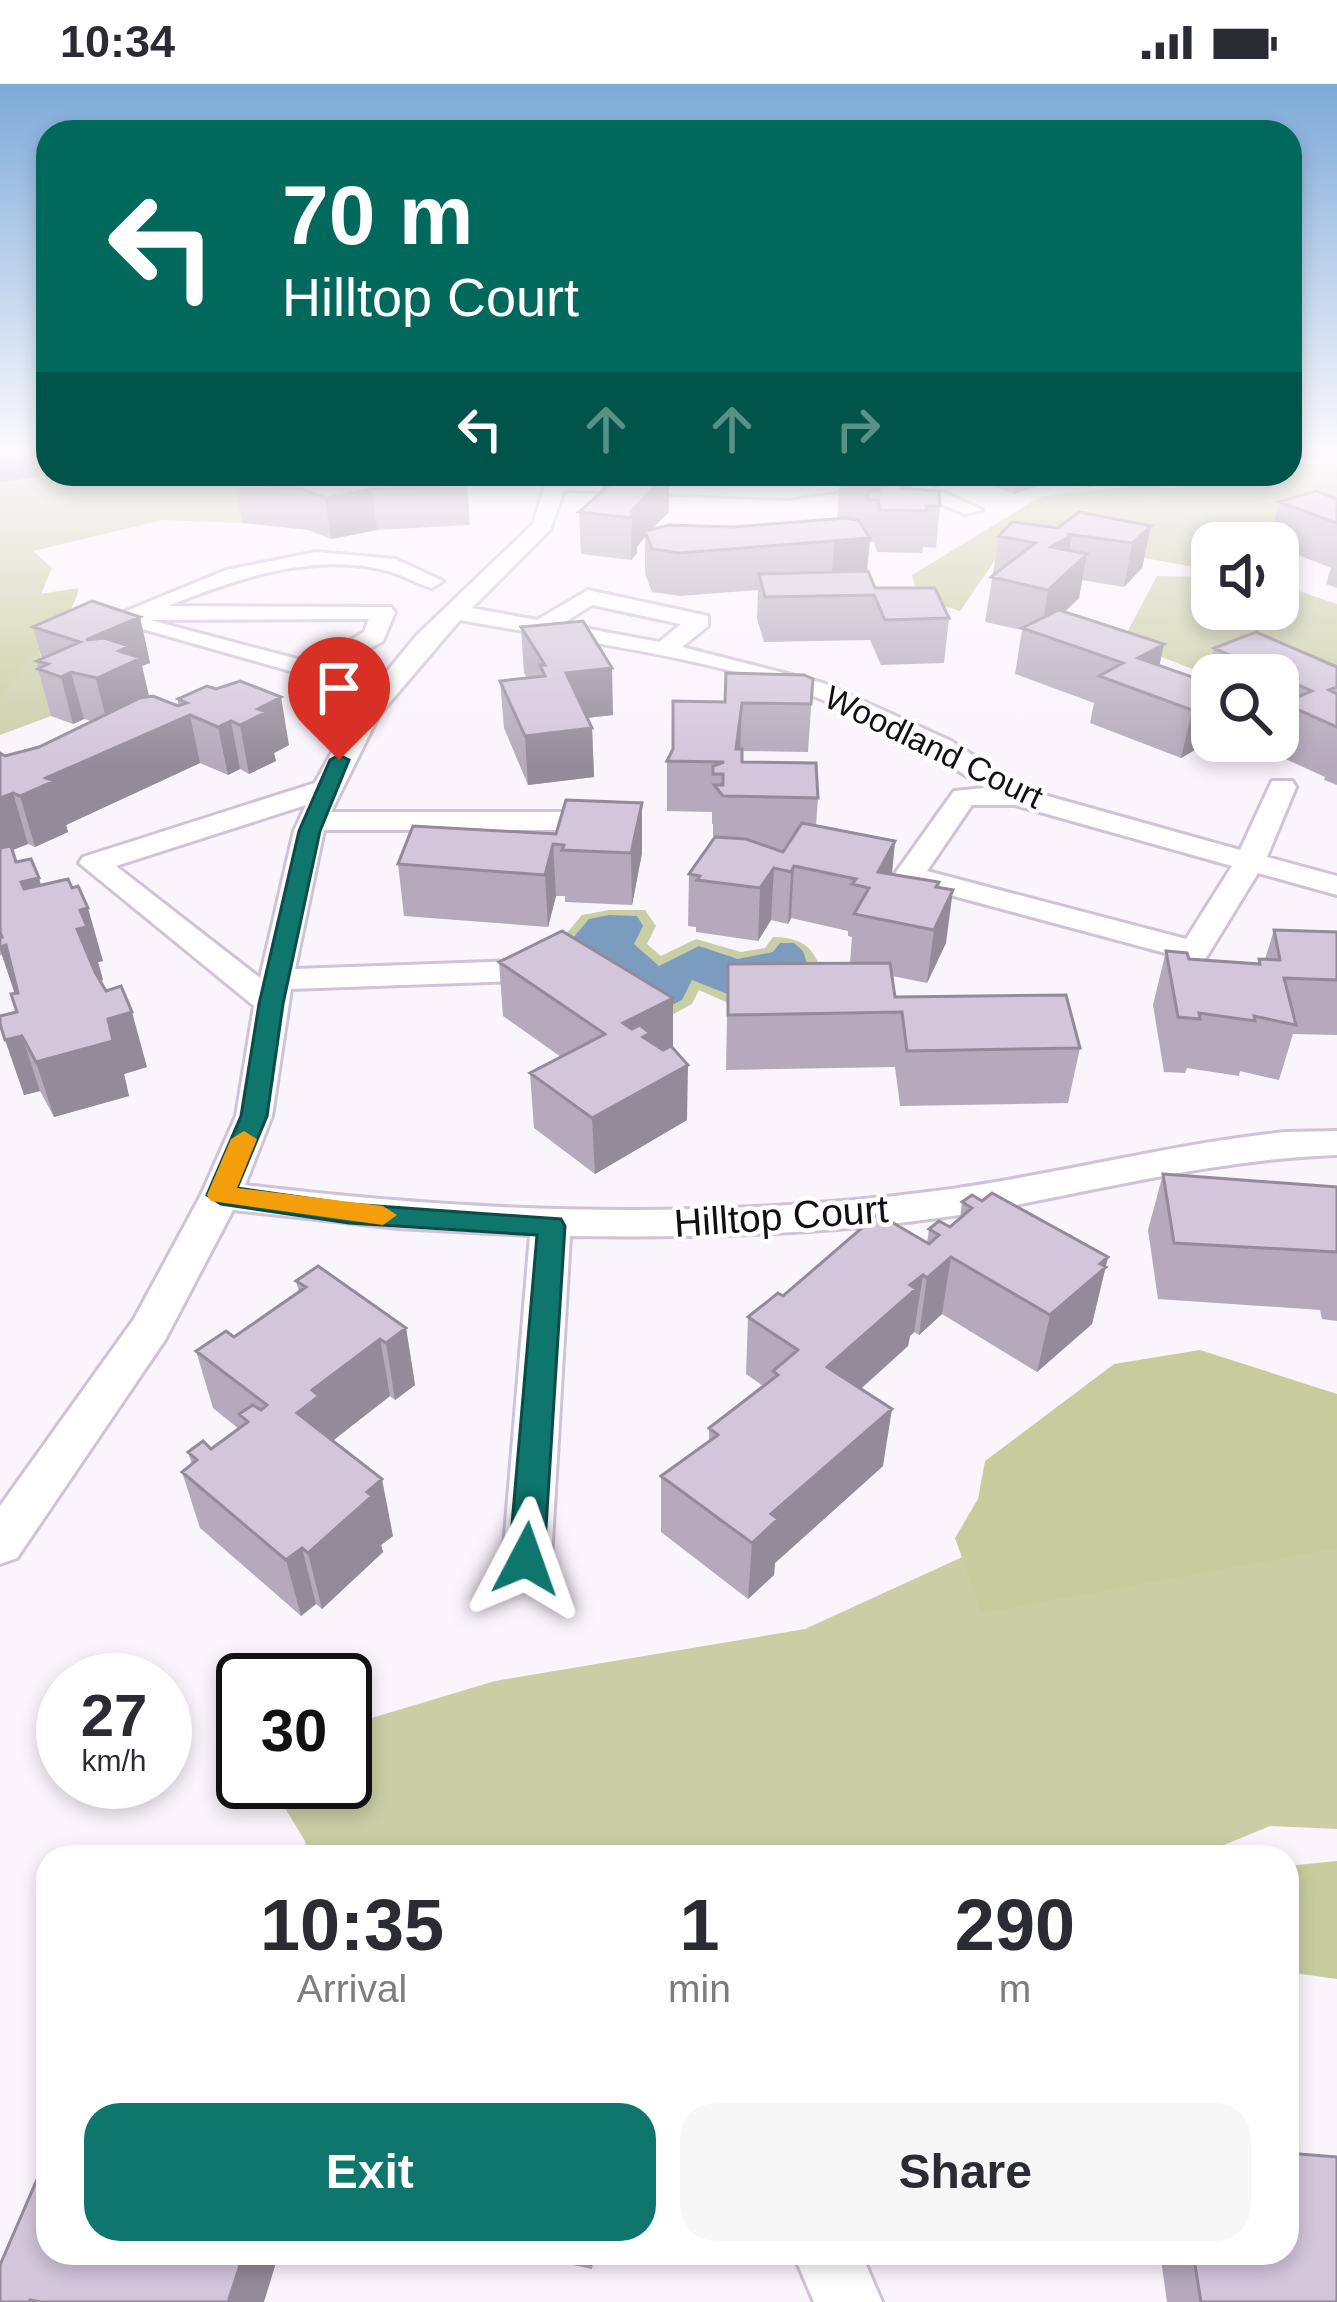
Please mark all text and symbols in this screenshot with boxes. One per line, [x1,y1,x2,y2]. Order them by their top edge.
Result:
text: 10:34 [60,16,175,67]
icon: left [84,168,240,324]
text: 70 m [282,168,473,262]
text: Hilltop Court [282,267,579,327]
icon: left [447,396,513,462]
icon: ahead [573,396,639,462]
icon: ahead [699,396,765,462]
icon: right [825,396,891,462]
map controls [1191,522,1299,762]
button: sound [1191,522,1299,630]
pin [288,637,390,760]
button: search [1191,654,1299,762]
icon: arrive [306,655,372,721]
street label: Woodland Court [819,678,1049,816]
street label: Hilltop Court [672,1187,890,1245]
position arrow [463,1496,589,1622]
speed limit sign: 30 [216,1653,372,1809]
text: 27 [81,1682,147,1749]
text: km/h [81,1744,147,1777]
text: 10:35 [260,1885,444,1965]
text: 1 [679,1885,720,1965]
text: 290 [955,1885,1075,1965]
text: Arrival [297,1967,407,2010]
text: min [668,1967,731,2010]
text: m [999,1967,1031,2010]
button: Exit [84,2103,656,2241]
button: Share [680,2103,1251,2241]

